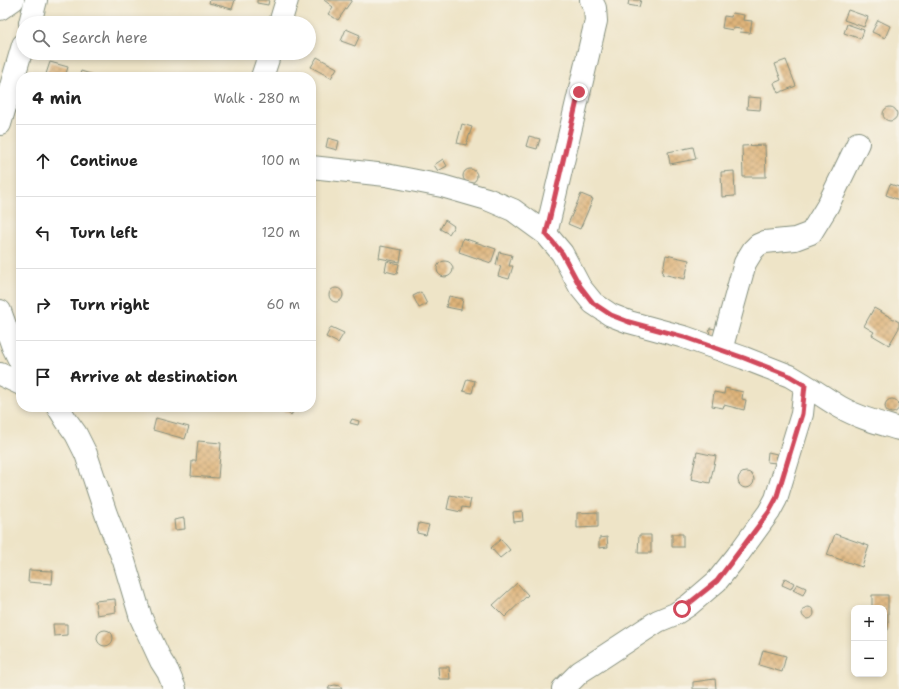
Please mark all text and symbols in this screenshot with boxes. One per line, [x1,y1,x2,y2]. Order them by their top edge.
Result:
search box [16,16,316,60]
icon: search [30,27,52,49]
text: Search here [62,28,148,48]
route end [570,83,588,101]
text: 4 min [32,87,82,109]
text: Walk · 280 m [214,90,300,107]
icon: ahead [32,150,54,172]
text: Continue [70,151,138,171]
text: 100 m [261,152,300,169]
icon: left [32,222,54,244]
text: Turn left [70,223,138,243]
text: 120 m [262,224,300,241]
icon: right [32,294,54,316]
text: Turn right [70,295,150,315]
text: 60 m [267,296,300,313]
icon: arrive [32,366,54,388]
text: Arrive at destination [70,367,238,387]
route start [673,600,691,618]
map controls [851,605,887,677]
button: + [851,605,887,641]
button: − [851,641,887,677]

